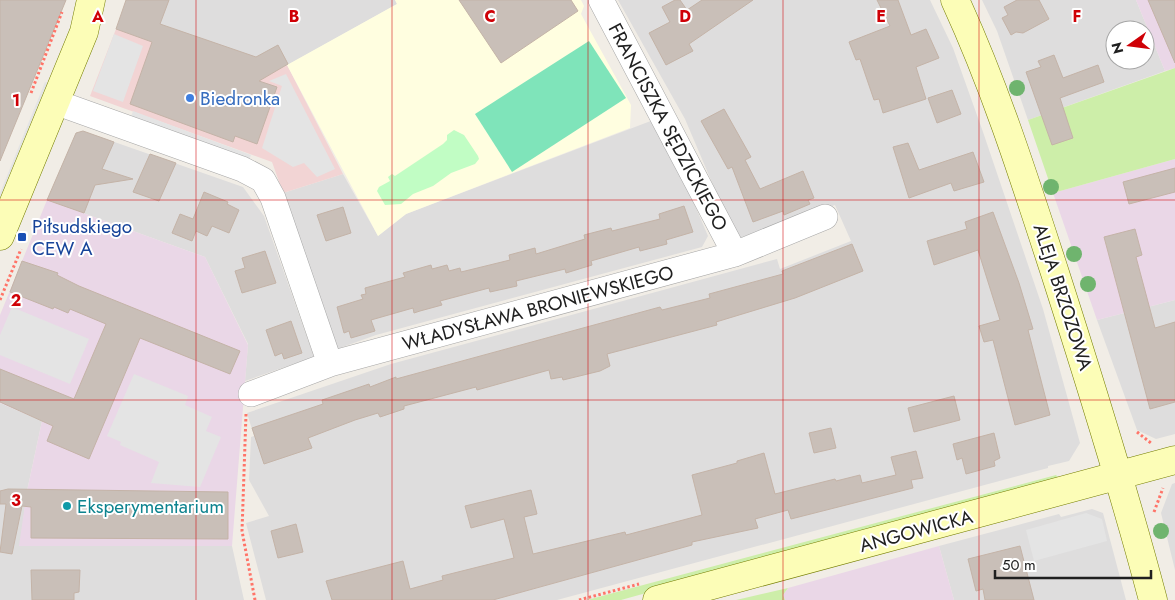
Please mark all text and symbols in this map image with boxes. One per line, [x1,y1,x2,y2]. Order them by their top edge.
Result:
text: A [91,5,104,28]
text: B [289,5,299,28]
text: C [484,5,496,28]
text: D [679,5,691,28]
text: E [876,5,886,28]
text: F [1073,5,1081,28]
street label: FRANCISZKA SĘDZICKIEGO [602,18,734,236]
north arrow [1105,20,1155,70]
text: N [1106,40,1128,56]
place label: Biedronka [200,85,280,112]
text: 1 [12,89,20,112]
marker: Biedronka [184,92,196,104]
place label: Piłsudskiego CEW A [32,213,132,262]
street label: ALEJA BRZOZOWA [1027,220,1100,374]
marker: Piłsudskiego CEW A [16,231,28,243]
street label: WŁADYSŁAWA BRONIEWSKIEGO [399,259,677,357]
text: 2 [11,289,21,312]
text: 3 [11,489,21,512]
place label: Eksperymentarium [77,493,224,520]
marker: Eksperymentarium [61,500,73,512]
street label: ANGOWICKA [856,503,976,559]
scale bar [995,548,1151,580]
text: 50 m [1002,554,1036,576]

